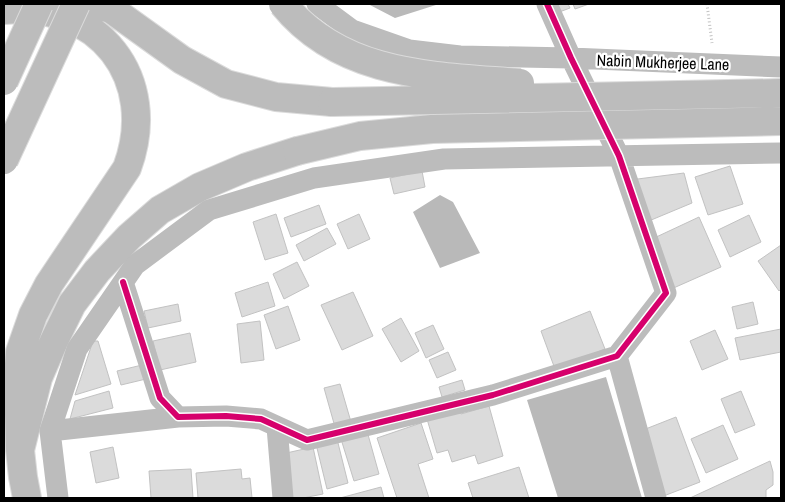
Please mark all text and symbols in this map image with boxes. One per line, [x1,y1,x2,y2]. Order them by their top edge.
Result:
street label: Nabin Mukherjee Lane [596,49,730,75]

